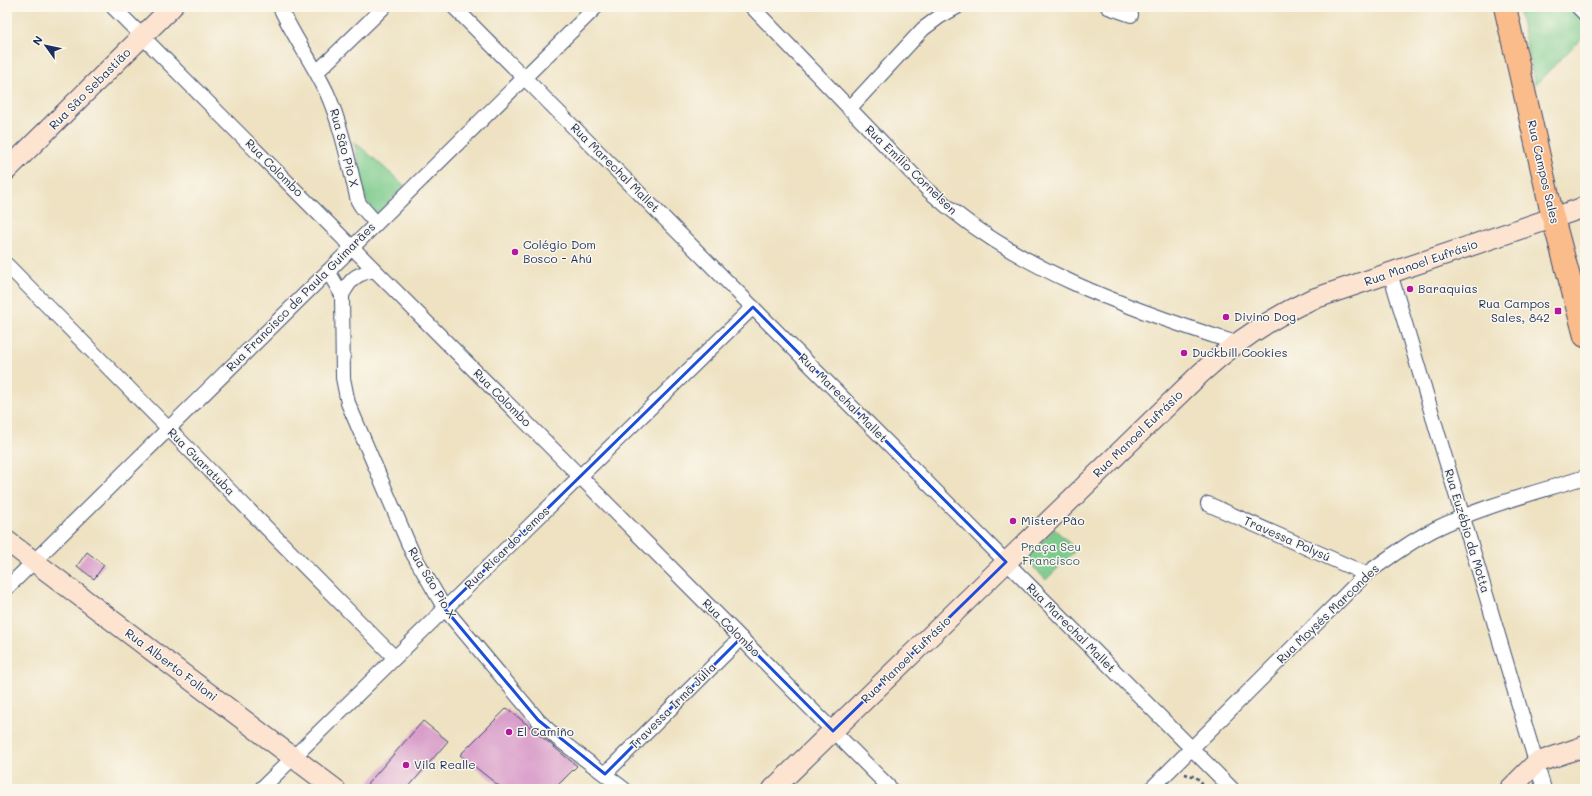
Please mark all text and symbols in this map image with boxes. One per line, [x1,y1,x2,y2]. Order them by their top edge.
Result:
north arrow [26,26,66,66]
text: N [29,33,46,48]
street label: Rua São Sebastião [45,44,134,133]
street label: Rua São Pio X [327,107,363,189]
street label: Rua Campos Sales [1524,118,1564,225]
street label: Rua Marechal Mallet [568,119,664,215]
street label: Rua Emílio Cornelsen [862,121,961,217]
street label: Rua Colombo [242,135,307,200]
street label: Rua Francisco de Paula Guimarães [222,218,378,374]
street label: Rua Manoel Eufrásio [1362,235,1479,289]
place label: Colégio Dom Bosco - Ahú [523,236,596,266]
marker: Colégio Dom Bosco - Ahú [510,247,520,257]
place label: Baraquias [1418,280,1478,296]
marker: Baraquias [1405,284,1415,294]
place label: Rua Campos Sales, 842 [1478,295,1550,325]
marker: Rua Campos Sales, 842 [1553,306,1563,316]
place label: Divino Dog [1234,308,1296,324]
marker: Divino Dog [1221,312,1231,322]
place label: Duckbill Cookies [1192,344,1288,360]
marker: Duckbill Cookies [1179,348,1189,358]
street label: Rua Marechal Mallet [796,349,892,445]
street label: Rua Colombo [470,365,535,430]
street label: Rua Manoel Eufrásio [1089,386,1186,480]
street label: Rua Guaratuba [165,424,239,498]
street label: Rua Euzébio da Motta [1441,467,1494,595]
street label: Rua Ricardo Lemos [460,502,552,592]
place label: Mister Pão [1021,512,1085,528]
street label: Travessa Polysú [1242,512,1333,564]
marker: Mister Pão [1008,516,1018,526]
park label: Praça Seu Francisco [1021,538,1081,568]
street label: Rua São Pio X [405,544,461,621]
street label: Rua Moysés Marcondes [1273,560,1382,666]
street label: Rua Marechal Mallet [1024,579,1120,675]
street label: Rua Colombo [699,595,764,660]
street label: Rua Manoel Eufrásio [857,612,954,706]
street label: Rua Alberto Folloni [122,624,221,704]
street label: Travessa Irmã Júlia [625,658,719,752]
place label: El Camiño [517,723,574,739]
marker: El Camiño [504,727,514,737]
place label: Vila Realle [414,756,476,772]
marker: Vila Realle [401,760,411,770]

